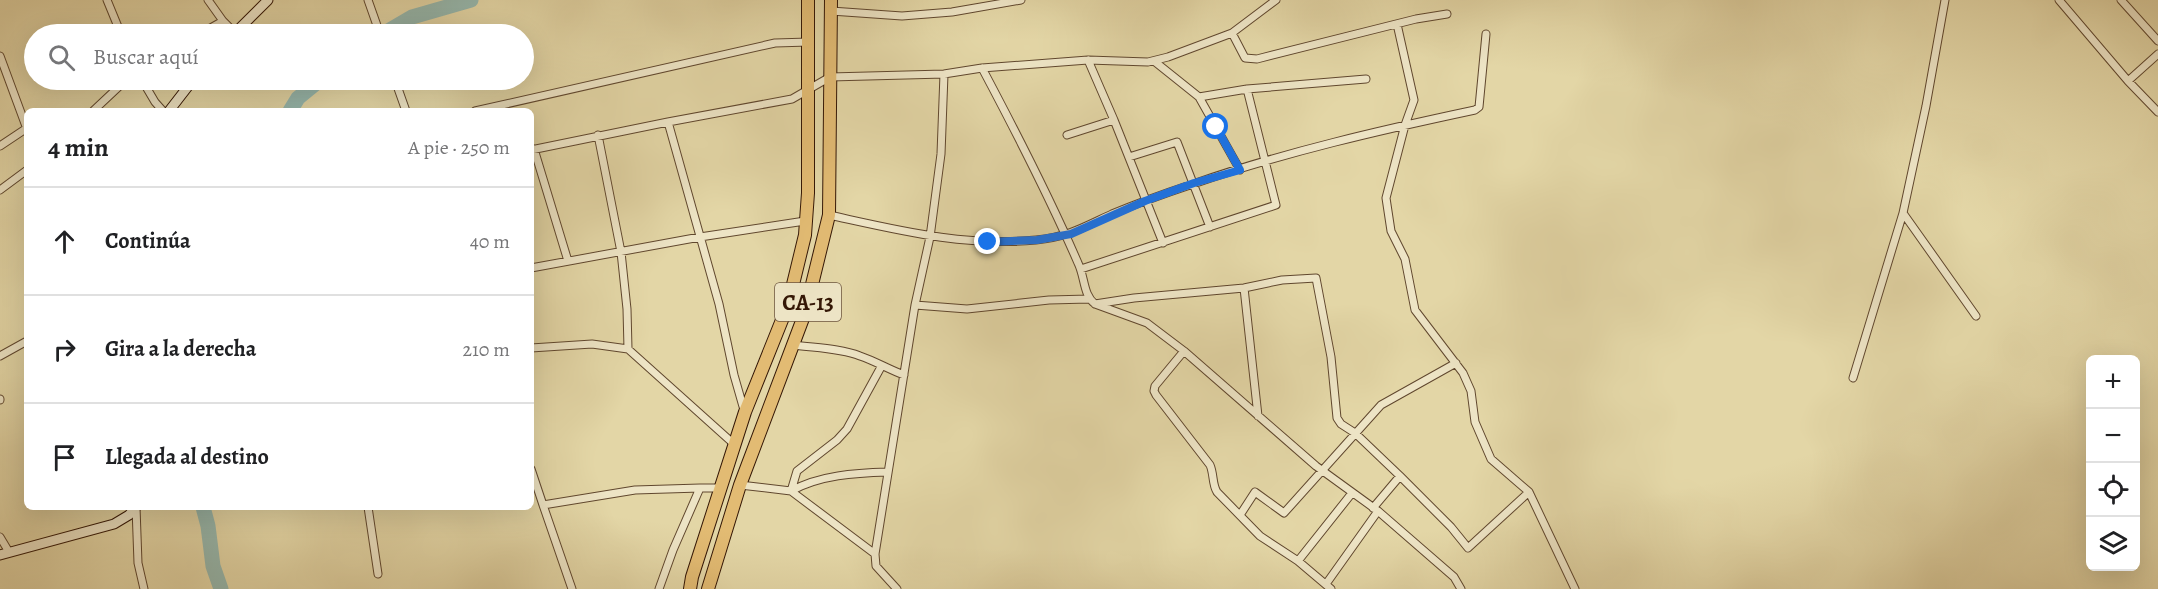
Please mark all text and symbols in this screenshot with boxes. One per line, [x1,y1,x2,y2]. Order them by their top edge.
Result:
search box [24,24,534,90]
icon: search [45,41,78,74]
text: Buscar aquí [93,42,199,72]
route start [1202,113,1228,139]
text: 4 min [48,130,109,165]
text: A pie · 250 m [408,134,510,161]
icon: ahead [48,225,81,258]
text: Continúa [105,226,191,256]
text: 40 m [470,228,510,255]
route end [974,228,1000,254]
road number: CA-13 [775,283,841,321]
icon: right [48,333,81,366]
text: Gira a la derecha [105,334,256,364]
text: 210 m [462,336,510,363]
map controls [2086,355,2140,571]
button: + [2086,355,2140,409]
button: − [2086,409,2140,463]
icon: arrive [48,441,81,474]
text: Llegada al destino [105,442,269,472]
button: locate [2086,463,2140,517]
button: layers [2086,517,2140,571]

